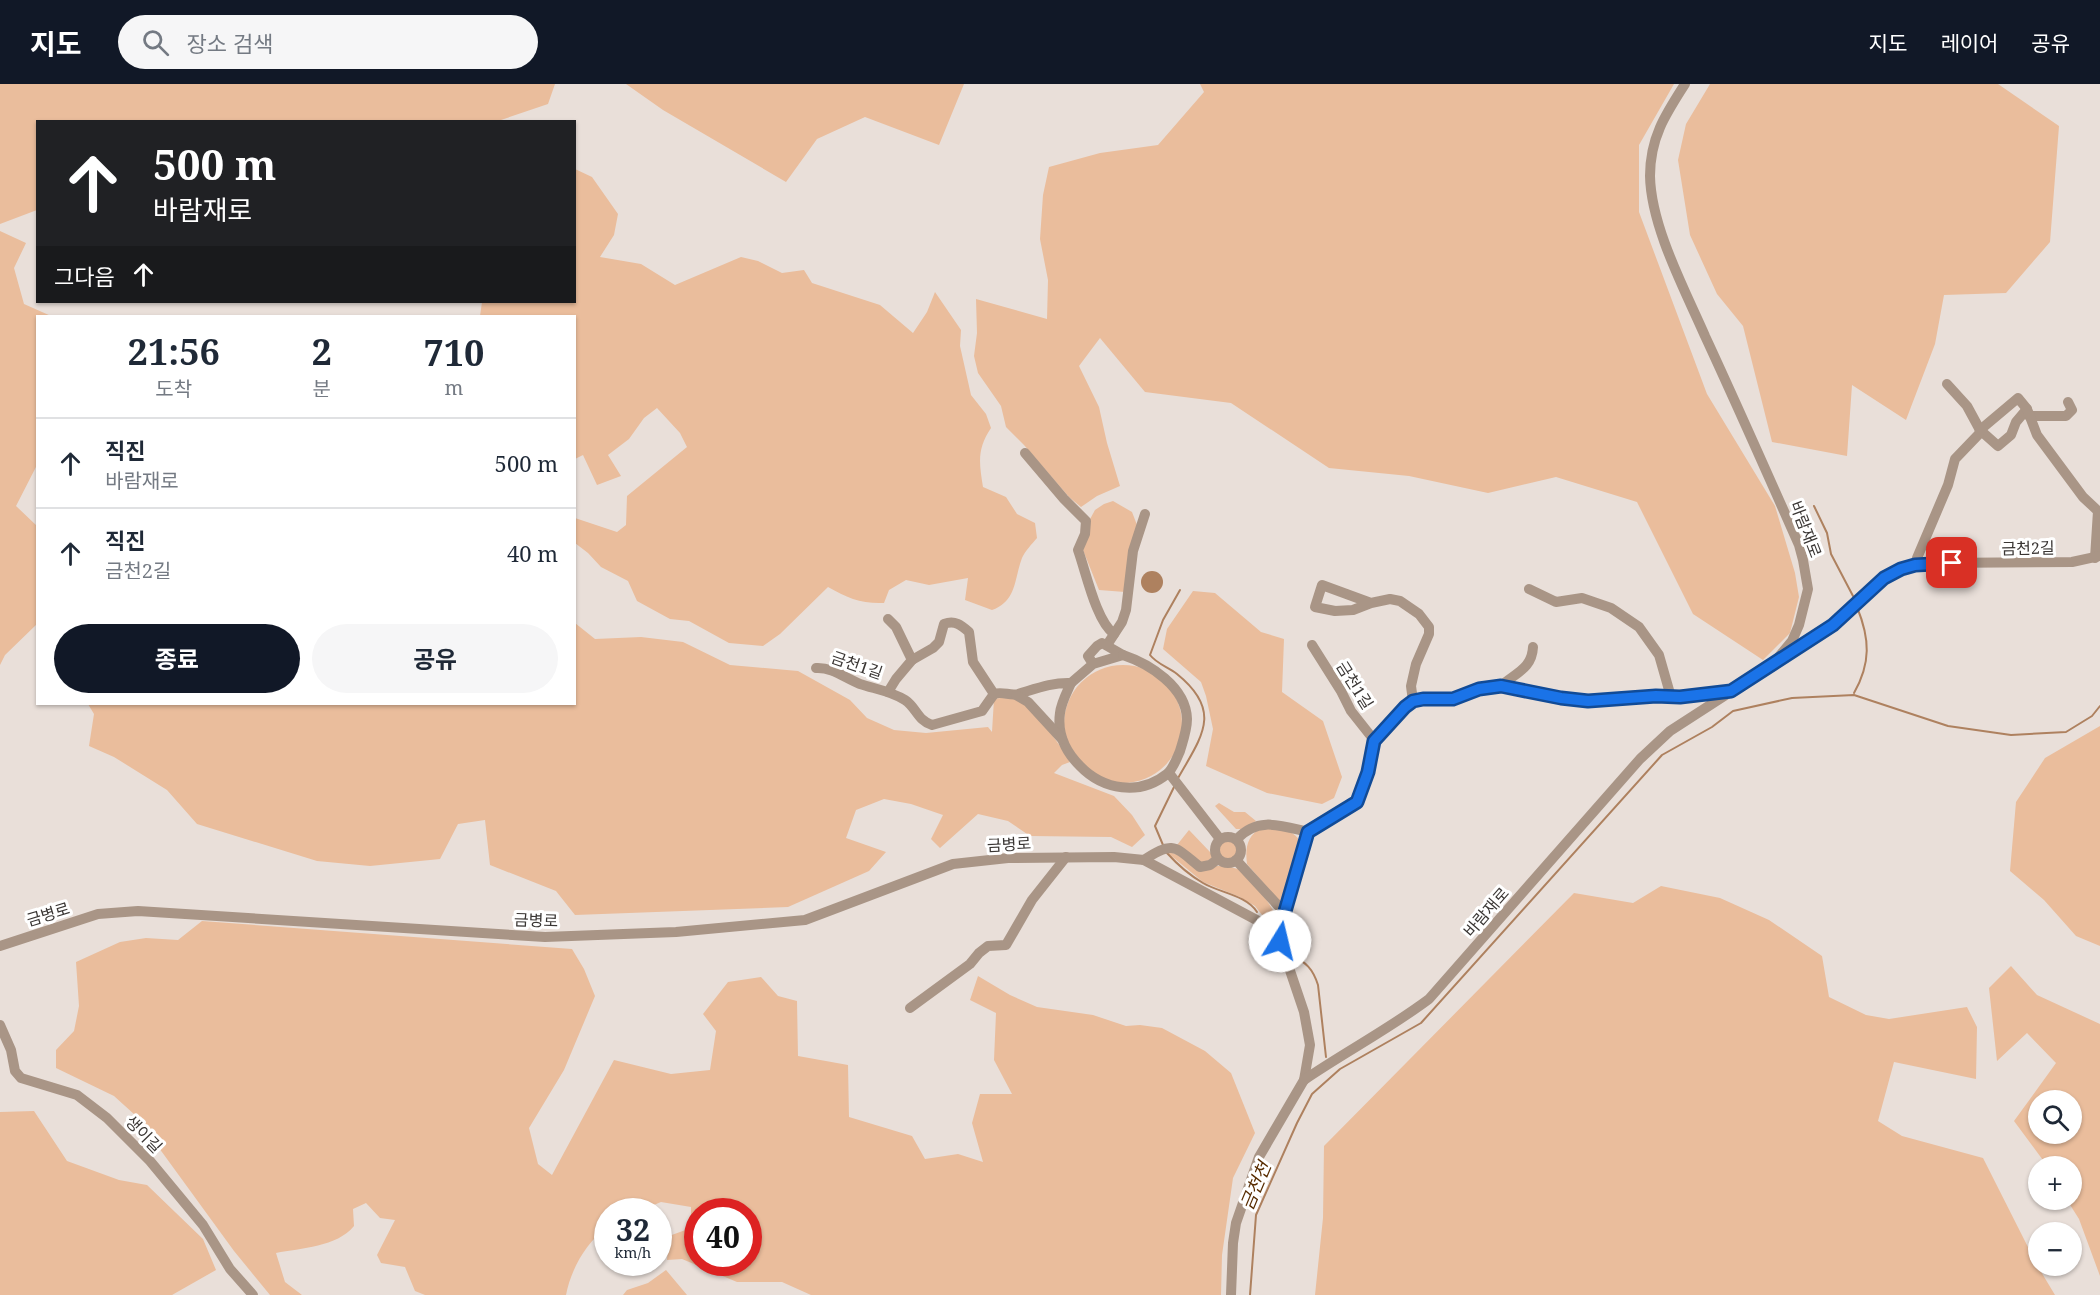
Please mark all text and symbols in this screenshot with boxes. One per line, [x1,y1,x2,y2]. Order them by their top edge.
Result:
search box [118,15,538,69]
text: 지도 [30,24,82,62]
icon: search [139,26,172,59]
text: 장소 검색 [187,28,273,58]
text: 지도 [1869,29,1907,57]
text: 레이어 [1940,29,1998,57]
text: 공유 [2031,29,2070,57]
text: 500 m [153,135,277,192]
icon: ahead [54,144,132,222]
text: 바람재로 [153,191,252,228]
icon: ahead [127,258,160,291]
text: 그다음 [54,261,115,291]
text: 21:56 [128,327,220,376]
text: 2 [311,327,332,376]
text: 710 [423,328,484,377]
text: m [444,374,463,401]
text: 도착 [155,375,192,402]
text: 분 [312,375,331,402]
text: 직진 [105,435,145,465]
icon: ahead [54,447,87,480]
text: 500 m [495,448,558,478]
text: 바람재로 [105,467,179,494]
street label: 바람재로 [1785,498,1827,561]
text: 직진 [105,525,145,555]
icon: ahead [54,537,87,570]
pin [1926,537,1977,588]
street label: 금천2길 [2001,537,2055,559]
text: 40 m [507,538,558,568]
icon: arrive [1935,546,1968,579]
text: 금천2길 [105,557,171,584]
button: 종료 [54,624,300,693]
button: 공유 [312,624,558,693]
street label: 금천1길 [828,646,886,684]
street label: 금천1길 [1332,657,1378,713]
street label: 금병로 [986,832,1032,856]
street label: 바람재로 [1458,882,1514,941]
street label: 금병로 [24,897,73,931]
street label: 금병로 [514,908,559,932]
position arrow [1248,909,1312,973]
map controls [2028,1090,2082,1276]
button: search [2028,1090,2082,1144]
street label: 생이길 [121,1110,167,1158]
water label: 금천천 [1234,1156,1277,1213]
button: + [2028,1156,2082,1210]
speed limit sign: 40 [684,1198,762,1276]
text: 32 [616,1209,650,1250]
button: − [2028,1222,2082,1276]
text: km/h [615,1242,651,1262]

